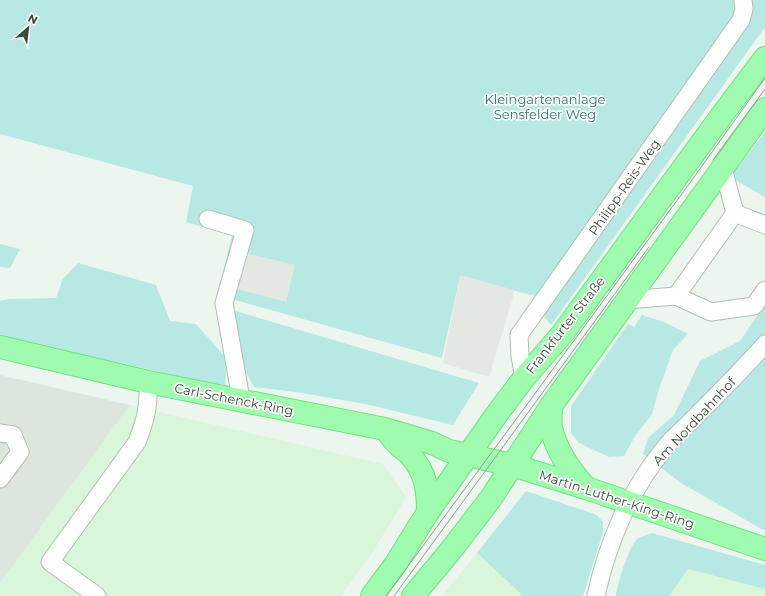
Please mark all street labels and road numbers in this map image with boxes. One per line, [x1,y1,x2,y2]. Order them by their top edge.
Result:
street label: Philipp-Reis-Weg [585,136,663,238]
street label: Frankfurter Straße [522,273,608,377]
street label: Am Nordbahnhof [649,373,739,468]
street label: Carl-Schenck-Ring [173,380,295,418]
street label: Martin-Luther-King-Ring [537,466,697,532]

